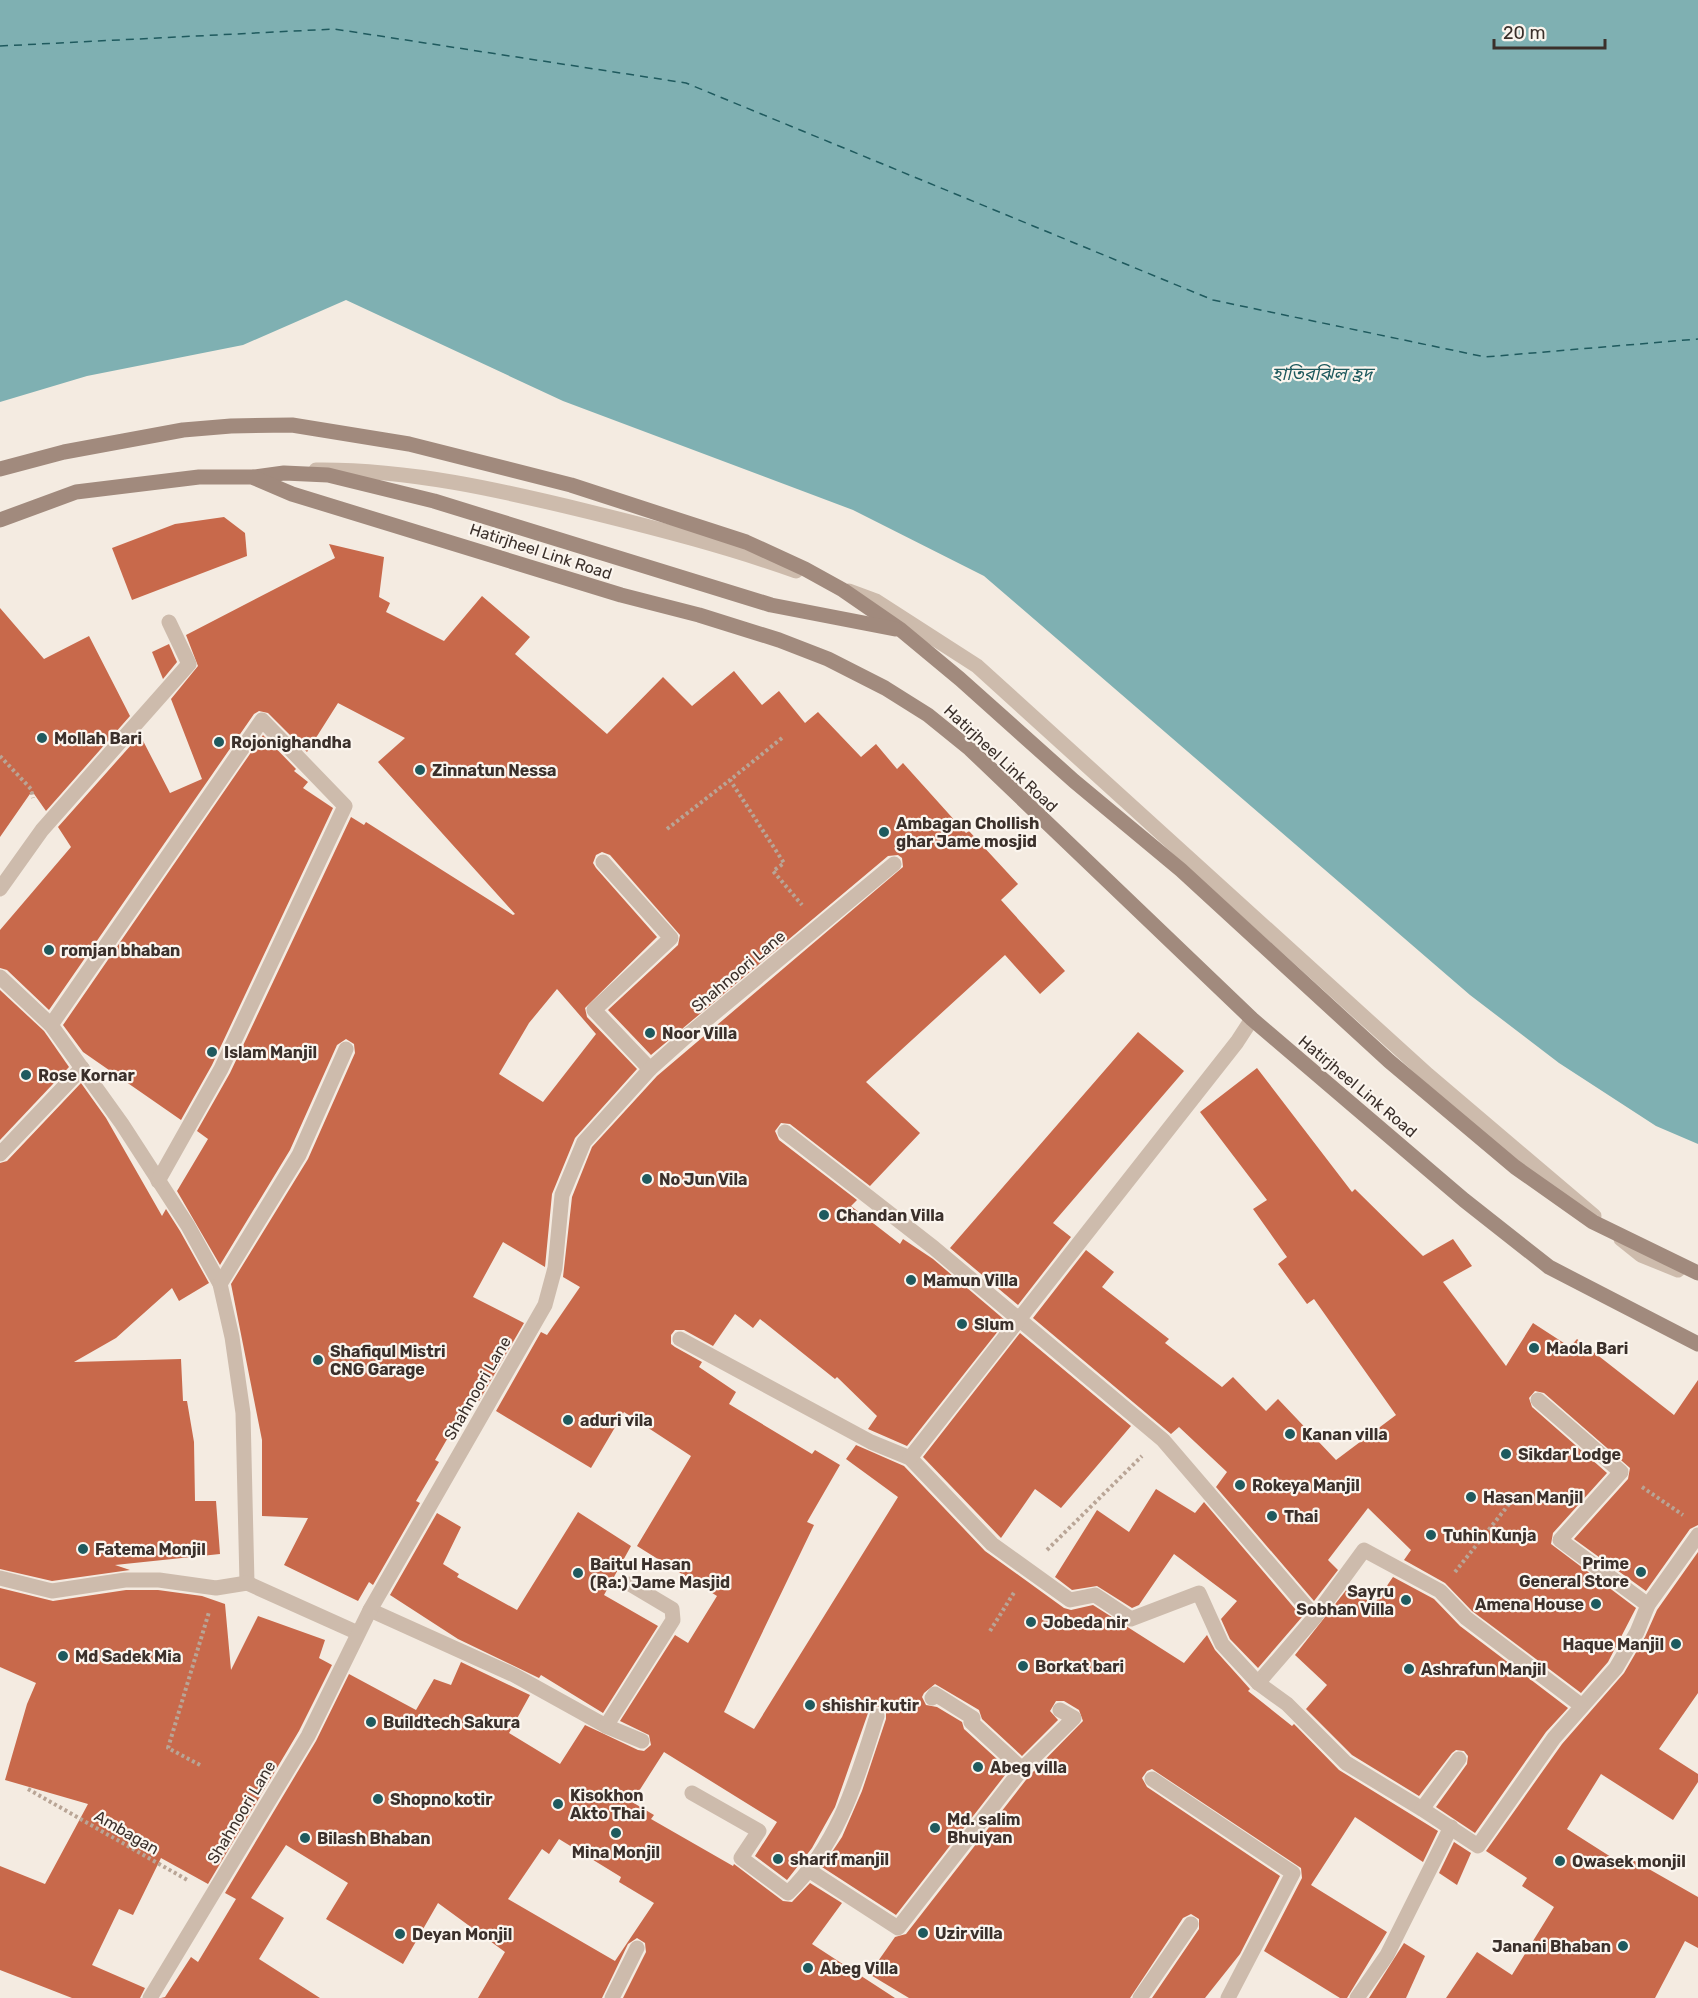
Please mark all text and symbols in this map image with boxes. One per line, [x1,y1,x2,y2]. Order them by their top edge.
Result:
scale bar [1494,12,1605,50]
text: 20 m [1503,22,1545,44]
water label: হাতিরঝিল হ্রদ [1272,363,1375,385]
street label: Hatirjheel Link Road [467,520,614,583]
street label: Hatirjheel Link Road [940,701,1061,816]
place label: Mollah Bari [54,729,142,748]
marker: Mollah Bari [35,731,49,745]
place label: Rojonighandha [231,733,351,752]
marker: Rojonighandha [212,735,226,749]
place label: Zinnatun Nessa [432,761,557,780]
marker: Zinnatun Nessa [413,763,427,777]
place label: Ambagan Chollish ghar Jame mosjid [896,814,1039,851]
marker: Ambagan Chollish ghar Jame mosjid [877,825,891,839]
street label: Shahnoori Lane [688,927,789,1016]
place label: romjan bhaban [61,941,180,960]
marker: romjan bhaban [42,943,56,957]
place label: Noor Villa [662,1024,737,1043]
marker: Noor Villa [643,1026,657,1040]
street label: Hatirjheel Link Road [1295,1031,1421,1141]
place label: Islam Manjil [224,1043,317,1062]
marker: Islam Manjil [205,1045,219,1059]
place label: Rose Kornar [38,1066,135,1085]
marker: Rose Kornar [19,1068,33,1082]
place label: No Jun Vila [659,1170,747,1189]
marker: No Jun Vila [640,1172,654,1186]
place label: Chandan Villa [836,1206,944,1225]
marker: Chandan Villa [817,1208,831,1222]
place label: Mamun Villa [923,1271,1018,1290]
marker: Mamun Villa [904,1273,918,1287]
place label: Slum [974,1315,1014,1334]
marker: Slum [955,1317,969,1331]
street label: Shahnoori Lane [440,1333,515,1444]
place label: Maola Bari [1546,1339,1628,1358]
marker: Maola Bari [1527,1341,1541,1355]
place label: Shafiqul Mistri CNG Garage [330,1342,445,1379]
marker: Shafiqul Mistri CNG Garage [311,1353,325,1367]
place label: aduri vila [580,1411,653,1430]
marker: aduri vila [561,1413,575,1427]
place label: Kanan villa [1302,1425,1388,1444]
marker: Kanan villa [1283,1427,1297,1441]
place label: Sikdar Lodge [1518,1445,1621,1464]
marker: Sikdar Lodge [1499,1447,1513,1461]
place label: Rokeya Manjil [1252,1476,1360,1495]
marker: Rokeya Manjil [1233,1478,1247,1492]
place label: Hasan Manjil [1483,1488,1583,1507]
marker: Hasan Manjil [1464,1490,1478,1504]
place label: Thai [1284,1507,1318,1526]
marker: Thai [1265,1509,1279,1523]
place label: Tuhin Kunja [1443,1526,1536,1545]
marker: Tuhin Kunja [1424,1528,1438,1542]
place label: Fatema Monjil [95,1540,206,1559]
marker: Fatema Monjil [76,1542,90,1556]
place label: Prime General Store [1519,1554,1629,1591]
place label: Baitul Hasan (Ra:) Jame Masjid [590,1555,730,1592]
marker: Prime General Store [1634,1565,1648,1579]
marker: Baitul Hasan (Ra:) Jame Masjid [571,1566,585,1580]
place label: Sayru Sobhan Villa [1296,1582,1394,1619]
marker: Sayru Sobhan Villa [1399,1593,1413,1607]
place label: Amena House [1475,1595,1584,1614]
marker: Amena House [1589,1597,1603,1611]
place label: Jobeda nir [1043,1613,1129,1632]
marker: Jobeda nir [1024,1615,1038,1629]
place label: Haque Manjil [1562,1635,1664,1654]
marker: Haque Manjil [1669,1637,1683,1651]
place label: Md Sadek Mia [75,1647,181,1666]
marker: Md Sadek Mia [56,1649,70,1663]
place label: Borkat bari [1035,1657,1124,1676]
marker: Borkat bari [1016,1659,1030,1673]
place label: Ashrafun Manjil [1421,1660,1546,1679]
marker: Ashrafun Manjil [1402,1662,1416,1676]
place label: shishir kutir [822,1696,920,1715]
marker: shishir kutir [803,1698,817,1712]
place label: Buildtech Sakura [383,1713,520,1732]
marker: Buildtech Sakura [364,1715,378,1729]
street label: Shahnoori Lane [203,1757,280,1867]
place label: Abeg villa [990,1758,1067,1777]
marker: Abeg villa [971,1760,985,1774]
place label: Kisokhon Akto Thai [570,1786,645,1823]
place label: Shopno kotir [390,1790,493,1809]
marker: Shopno kotir [371,1792,385,1806]
marker: Kisokhon Akto Thai [551,1797,565,1811]
street label: Ambagan [91,1806,162,1859]
place label: Md. salim Bhuiyan [947,1810,1020,1847]
marker: Md. salim Bhuiyan [928,1821,942,1835]
marker: Mina Monjil [609,1826,623,1840]
place label: Bilash Bhaban [317,1829,430,1848]
marker: Bilash Bhaban [298,1831,312,1845]
place label: Mina Monjil [572,1843,660,1862]
place label: sharif manjil [790,1850,889,1869]
marker: sharif manjil [771,1852,785,1866]
place label: Owasek monjil [1572,1852,1686,1871]
marker: Owasek monjil [1553,1854,1567,1868]
place label: Uzir villa [935,1924,1003,1943]
place label: Deyan Monjil [412,1925,512,1944]
marker: Uzir villa [916,1926,930,1940]
marker: Deyan Monjil [393,1927,407,1941]
place label: Janani Bhaban [1492,1937,1611,1956]
marker: Janani Bhaban [1616,1939,1630,1953]
place label: Abeg Villa [820,1959,898,1978]
marker: Abeg Villa [801,1961,815,1975]

